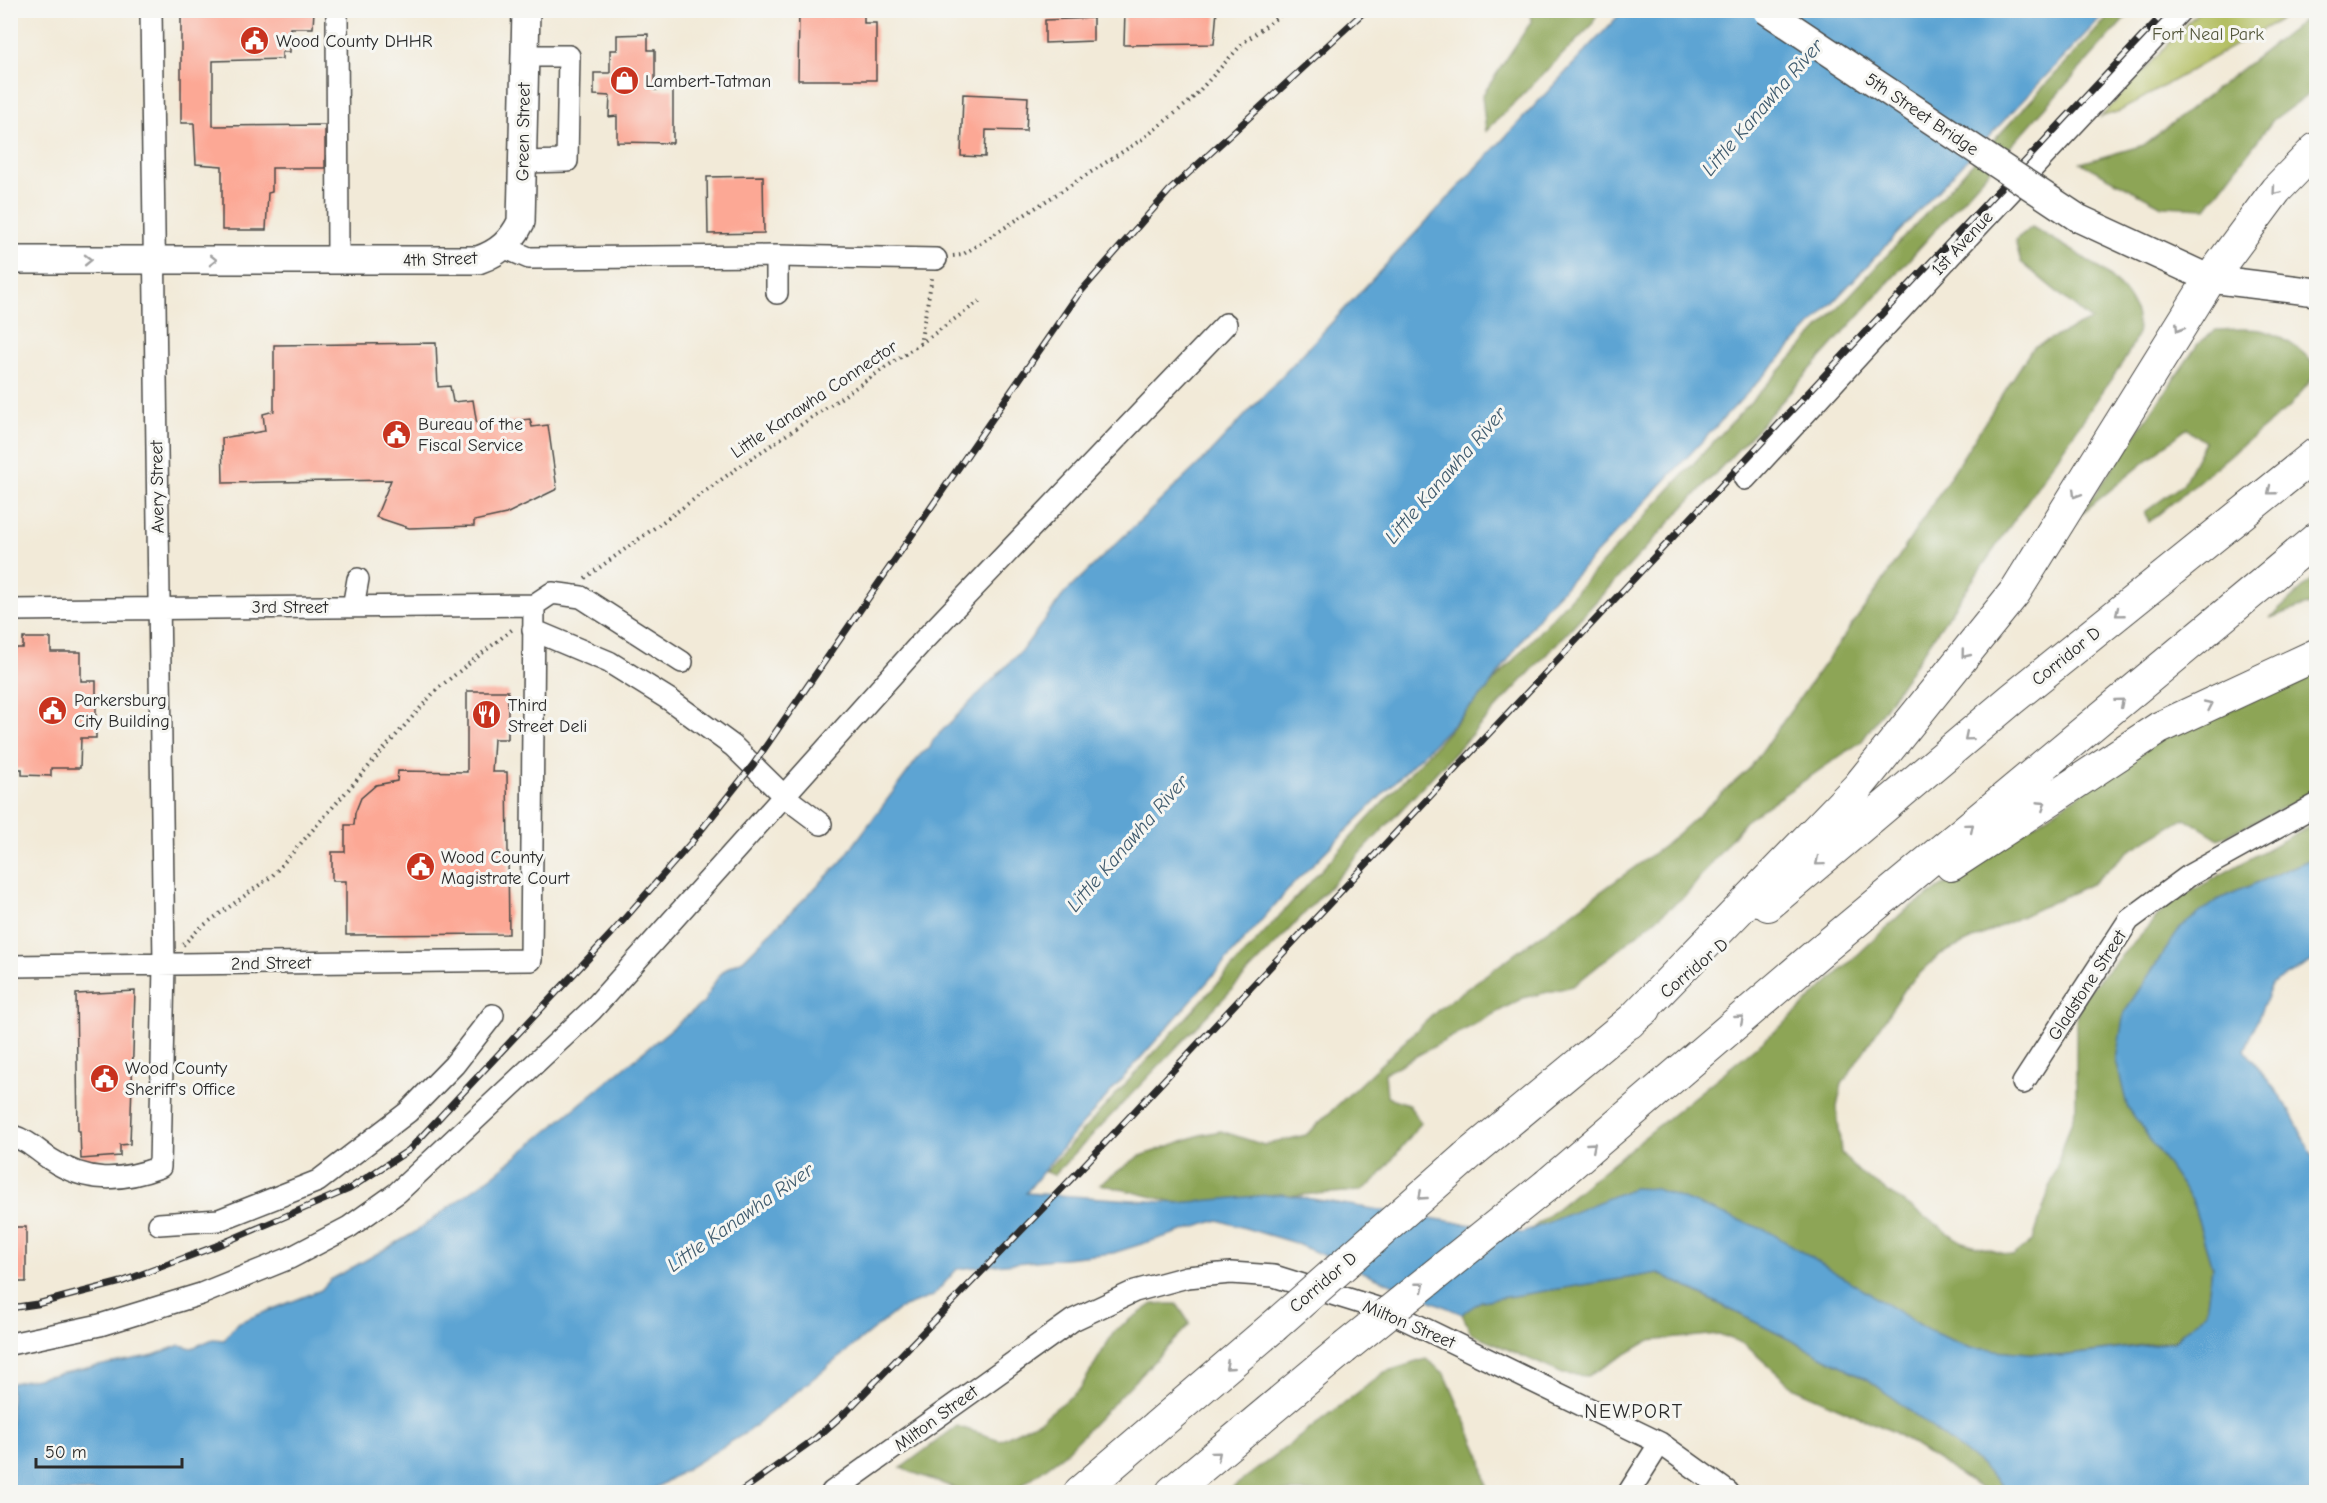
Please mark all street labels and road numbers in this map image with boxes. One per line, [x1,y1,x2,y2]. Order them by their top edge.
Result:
street label: 5th Street Bridge [1861,69,1982,160]
street label: Green Street [512,82,535,182]
street label: 1st Avenue [1927,207,1998,280]
street label: 4th Street [402,248,479,271]
street label: Little Kanawha Connector [727,335,902,463]
street label: Avery Street [146,440,169,534]
street label: 3rd Street [252,597,329,618]
street label: Corridor D [2028,622,2105,691]
street label: Gladstone Street [2044,925,2131,1044]
street label: Corridor D [1656,934,1733,1003]
street label: 2nd Street [231,952,312,975]
street label: Corridor D [1285,1247,1361,1317]
street label: Milton Street [1359,1296,1459,1354]
street label: Milton Street [890,1381,983,1456]

